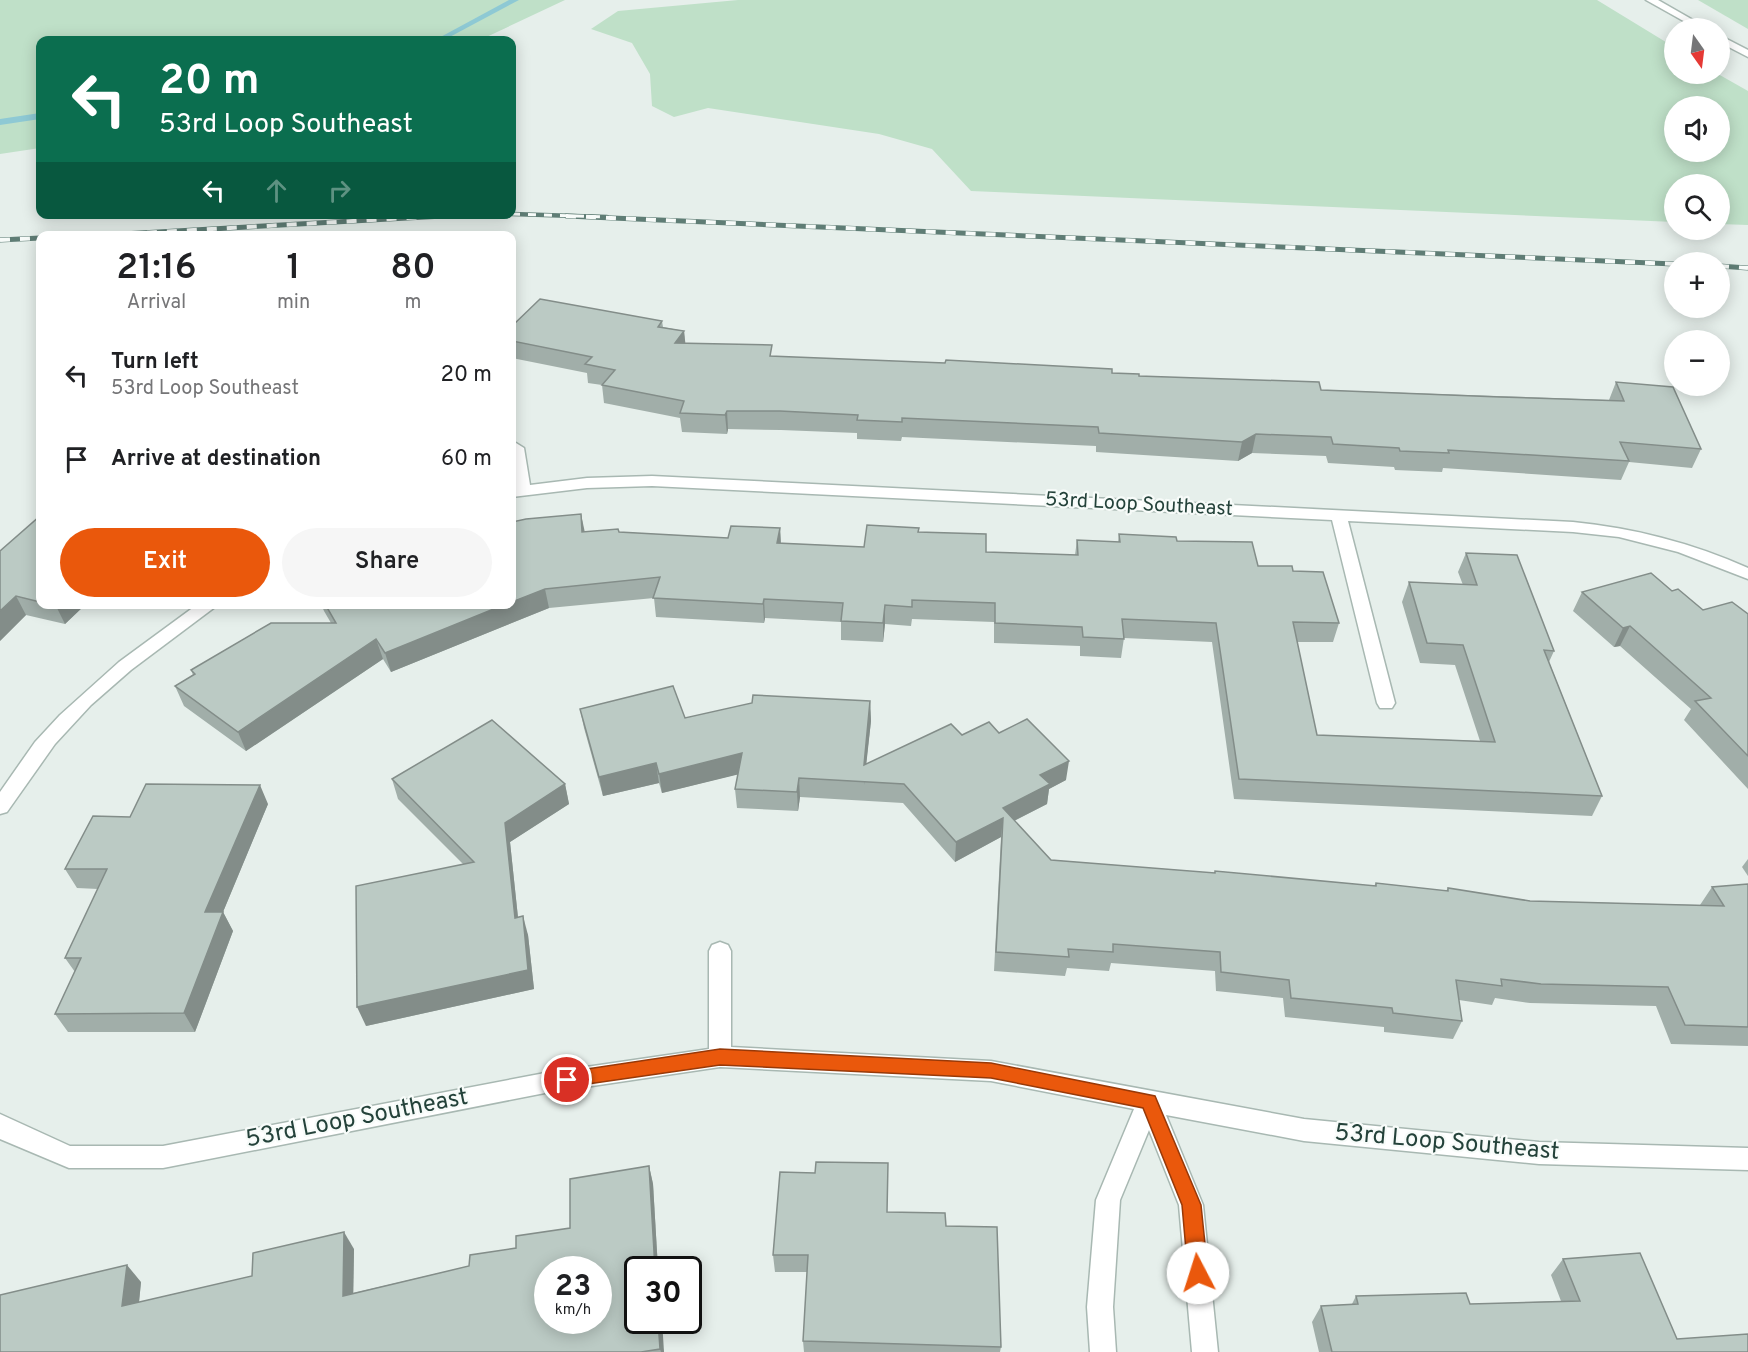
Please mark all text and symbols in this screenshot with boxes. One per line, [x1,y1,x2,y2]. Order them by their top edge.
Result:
north arrow [1664,18,1730,84]
map controls [1664,18,1730,396]
text: 20 m [159,56,260,109]
icon: left [60,60,138,138]
button: sound [1664,96,1730,162]
text: 53rd Loop Southeast [159,108,413,142]
icon: left [197,174,230,207]
icon: ahead [260,174,293,207]
icon: right [323,174,356,207]
button: search [1664,174,1730,240]
text: 21:16 [116,246,197,292]
text: 1 [287,246,301,292]
text: 80 [390,246,436,292]
button: + [1664,252,1730,318]
text: Arrival [127,290,186,316]
text: min [277,290,310,316]
text: m [405,290,422,316]
button: − [1664,330,1730,396]
text: Turn left [111,349,199,376]
icon: left [60,359,93,392]
text: 20 m [441,362,492,389]
text: 53rd Loop Southeast [111,376,299,402]
icon: arrive [60,443,93,476]
text: Arrive at destination [111,446,321,473]
text: 60 m [441,446,492,473]
street label: 53rd Loop Southeast [1044,487,1234,523]
button: Exit [60,528,270,597]
button: Share [282,528,492,597]
pin [541,1054,592,1105]
icon: arrive [550,1063,583,1096]
street label: 53rd Loop Southeast [243,1083,471,1155]
street label: 53rd Loop Southeast [1333,1118,1561,1168]
position arrow [1166,1241,1230,1305]
speed limit sign: 30 [624,1256,702,1334]
text: 23 [555,1269,591,1306]
text: km/h [555,1301,591,1320]

